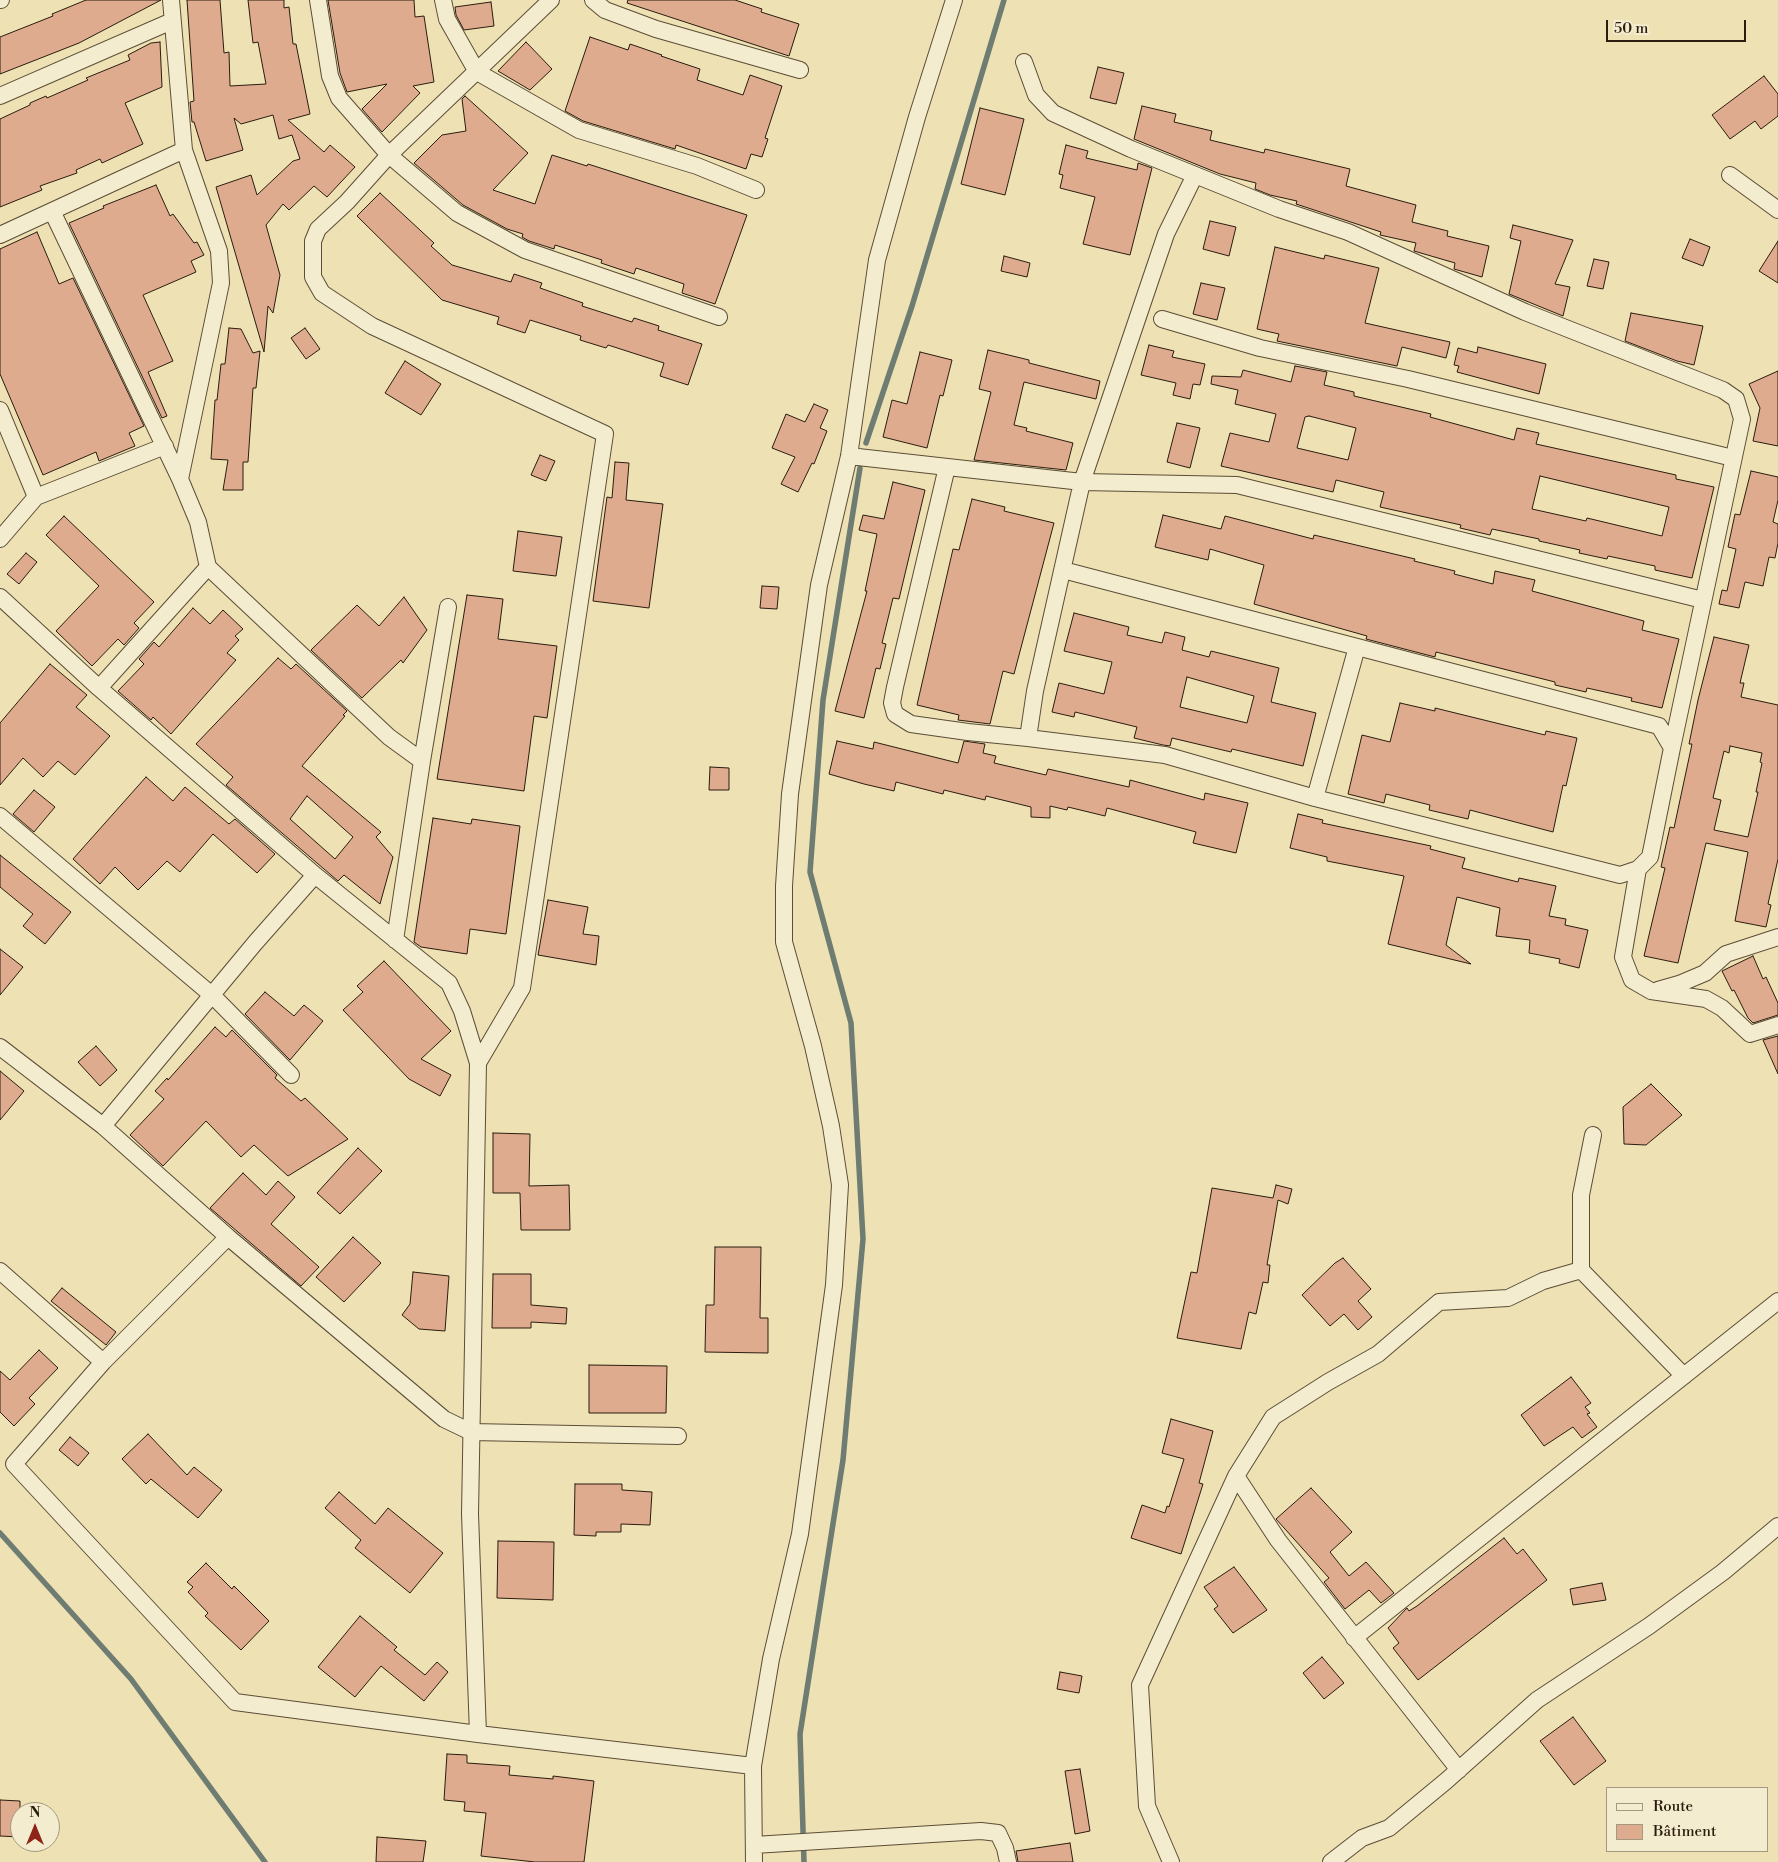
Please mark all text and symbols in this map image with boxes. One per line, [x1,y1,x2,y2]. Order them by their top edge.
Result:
scale bar [1608,10,1748,42]
text: 50 m [1614,19,1648,38]
legend [1606,1787,1768,1852]
text: Route [1653,1797,1693,1816]
north arrow [10,1802,60,1852]
text: N [29,1804,41,1822]
text: Bâtiment [1653,1822,1716,1841]

